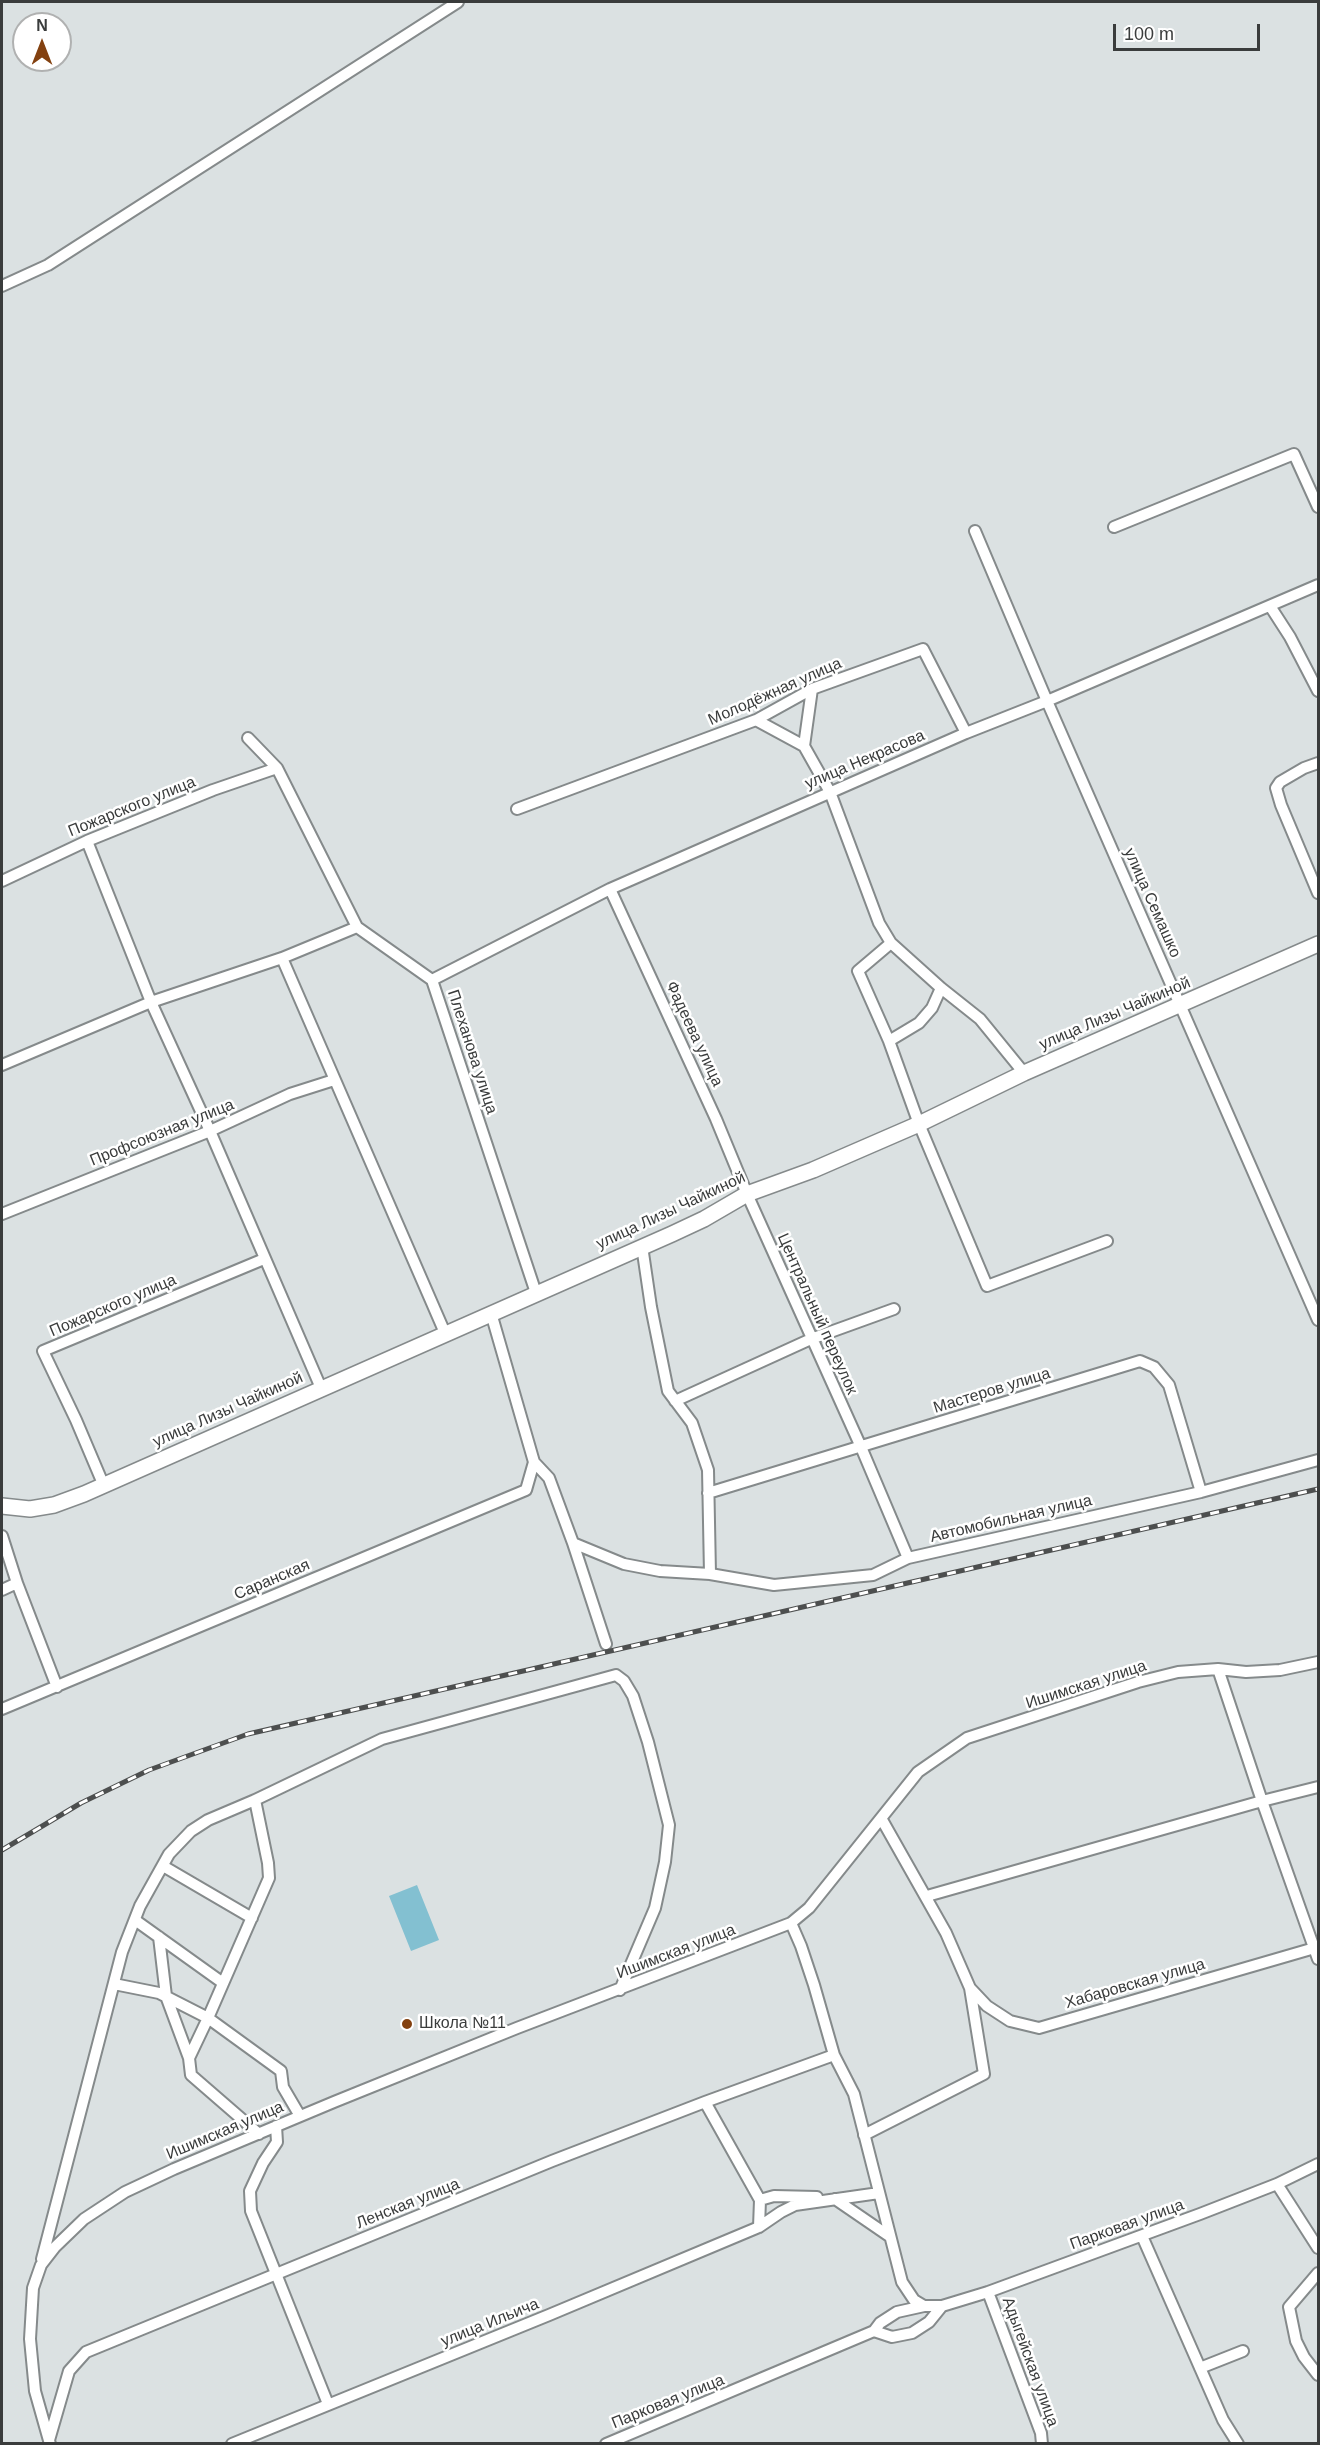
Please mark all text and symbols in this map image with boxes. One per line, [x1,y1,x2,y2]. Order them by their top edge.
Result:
north arrow [12,12,72,72]
scale bar [1116,12,1263,50]
text: N [36,17,48,34]
text: 100 m [1124,24,1174,44]
street label: Молодёжная улица [705,654,845,730]
street label: улица Некрасова [802,726,928,794]
street label: Пожарского улица [66,773,198,841]
street label: улица Семашко [1119,845,1185,961]
street label: улица Лизы Чайкиной [1037,973,1193,1055]
street label: Фадеева улица [661,978,727,1090]
street label: Плеханова улица [443,987,501,1117]
street label: Профсоюзная улица [87,1095,237,1171]
street label: улица Лизы Чайкиной [593,1168,749,1254]
street label: Центральный переулок [773,1230,861,1398]
street label: Пожарского улица [47,1271,179,1341]
street label: Мастеров улица [931,1364,1053,1418]
street label: улица Лизы Чайкиной [150,1368,306,1452]
street label: Автомобильная улица [928,1491,1094,1547]
street label: Саранская [231,1555,313,1605]
street label: Ишимская улица [1023,1656,1149,1714]
street label: Ишимская улица [614,1921,738,1983]
street label: Хабаровская улица [1063,1955,1207,2013]
place label: Школа №11 [419,2014,506,2034]
marker: Школа №11 [400,2017,414,2031]
street label: Ишимская улица [163,2098,287,2164]
street label: Ленская улица [354,2175,462,2233]
street label: Парковая улица [1067,2196,1187,2254]
street label: улица Ильича [438,2295,542,2351]
street label: Адыгейская улица [998,2295,1062,2429]
street label: Парковая улица [609,2371,727,2433]

